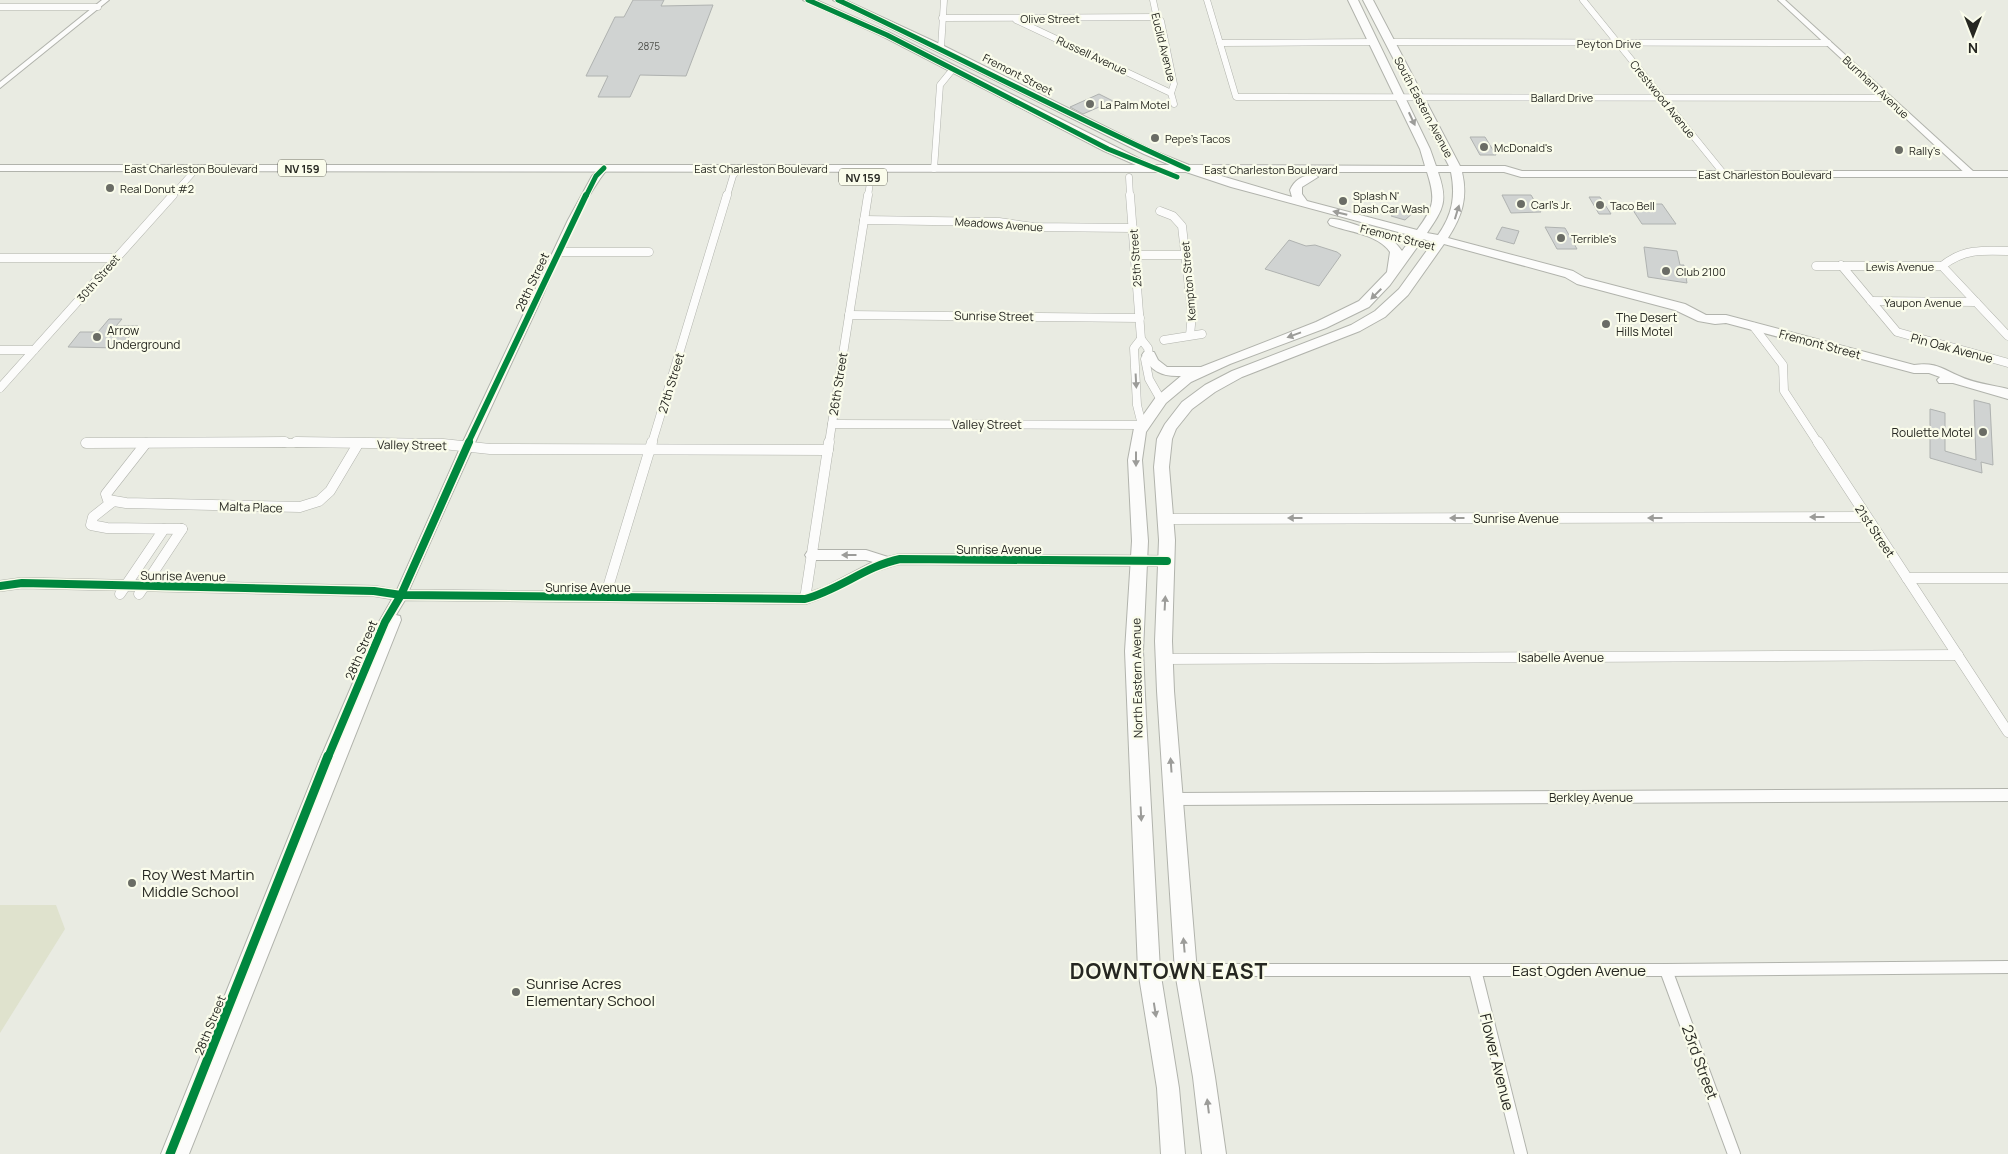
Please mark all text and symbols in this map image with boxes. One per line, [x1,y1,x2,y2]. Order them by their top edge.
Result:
north arrow [1948,10,1998,60]
street label: Olive Street [1020,11,1080,26]
street label: Euclid Avenue [1148,11,1180,83]
street label: Russell Avenue [1054,32,1130,78]
street label: Peyton Drive [1577,36,1642,51]
house number: 2875 [638,39,660,53]
text: N [1968,39,1978,58]
street label: Fremont Street [980,50,1056,98]
street label: Burnham Avenue [1840,52,1913,122]
street label: South Eastern Avenue [1391,54,1457,161]
street label: Crestwood Avenue [1627,57,1699,141]
street label: Ballard Drive [1531,90,1594,105]
place label: La Palm Motel [1100,97,1169,112]
marker: La Palm Motel [1084,98,1096,110]
one-way arrow [1407,112,1416,127]
place label: Pepe's Tacos [1165,131,1231,146]
marker: Pepe's Tacos [1149,132,1161,144]
place label: McDonald's [1494,140,1552,155]
marker: McDonald's [1478,141,1490,153]
place label: Rally's [1909,143,1940,158]
marker: Rally's [1893,144,1905,156]
road number: NV 159 [278,160,326,177]
street label: East Charleston Boulevard [124,161,258,176]
street label: East Charleston Boulevard [694,161,828,176]
street label: East Charleston Boulevard [1204,162,1338,177]
street label: East Charleston Boulevard [1698,167,1832,182]
road number: NV 159 [839,168,887,186]
place label: Real Donut #2 [120,181,194,196]
marker: Real Donut #2 [104,182,116,194]
place label: Splash N' Dash Car Wash [1353,188,1429,216]
marker: Splash N' Dash Car Wash [1337,195,1349,207]
place label: Carl's Jr. [1531,197,1572,212]
marker: Carl's Jr. [1515,198,1527,210]
place label: Taco Bell [1610,198,1655,213]
marker: Taco Bell [1594,199,1606,211]
one-way arrow [1453,205,1461,220]
one-way arrow [1333,208,1348,216]
street label: Meadows Avenue [954,213,1044,235]
street label: Fremont Street [1359,220,1437,254]
street label: 25th Street [1125,229,1145,287]
place label: Terrible's [1571,231,1617,246]
marker: Terrible's [1555,232,1567,244]
street label: Kempton Street [1177,241,1199,321]
street label: 28th Street [511,250,553,314]
street label: 30th Street [73,251,123,305]
street label: Lewis Avenue [1866,259,1935,274]
place label: Club 2100 [1676,264,1726,279]
marker: Club 2100 [1660,265,1672,277]
one-way arrow [1370,287,1382,299]
street label: Yaupon Avenue [1884,295,1962,310]
street label: Sunrise Street [954,307,1034,325]
place label: The Desert Hills Motel [1616,309,1677,340]
marker: The Desert Hills Motel [1600,318,1612,330]
place label: Arrow Underground [107,322,180,353]
street label: Fremont Street [1777,325,1863,363]
street label: Pin Oak Avenue [1909,329,1995,367]
marker: Arrow Underground [91,331,103,343]
one-way arrow [1286,332,1301,340]
street label: 27th Street [654,350,688,415]
street label: 26th Street [825,351,851,417]
one-way arrow [1132,373,1140,389]
street label: Valley Street [952,416,1022,433]
place label: Roulette Motel [1892,424,1973,441]
marker: Roulette Motel [1977,426,1989,438]
street label: Valley Street [377,436,447,454]
one-way arrow [1132,451,1140,467]
street label: Malta Place [219,497,283,517]
street label: 21st Street [1851,501,1899,561]
street label: Sunrise Avenue [1473,510,1559,527]
one-way arrow [1809,513,1825,521]
one-way arrow [1287,514,1303,522]
one-way arrow [1449,514,1465,522]
one-way arrow [1647,514,1663,522]
street label: Sunrise Avenue [956,541,1042,558]
one-way arrow [841,551,857,559]
street label: Sunrise Avenue [140,567,226,585]
street label: Sunrise Avenue [545,579,631,596]
one-way arrow [1161,595,1169,611]
street label: 28th Street [341,617,381,682]
street label: North Eastern Avenue [1127,618,1147,738]
street label: Isabelle Avenue [1518,649,1604,666]
one-way arrow [1167,757,1175,773]
street label: Berkley Avenue [1549,789,1633,806]
one-way arrow [1138,806,1146,822]
place label: Roy West Martin Middle School [142,864,255,902]
marker: Roy West Martin Middle School [126,877,138,889]
one-way arrow [1180,937,1188,953]
district label: DOWNTOWN EAST [1070,957,1268,985]
street label: East Ogden Avenue [1512,960,1646,981]
place label: Sunrise Acres Elementary School [526,973,655,1011]
marker: Sunrise Acres Elementary School [510,986,522,998]
street label: 28th Street [190,992,230,1058]
one-way arrow [1151,1003,1159,1019]
street label: Flower Avenue [1475,1011,1519,1113]
street label: 23rd Street [1677,1022,1723,1102]
one-way arrow [1204,1097,1212,1113]

